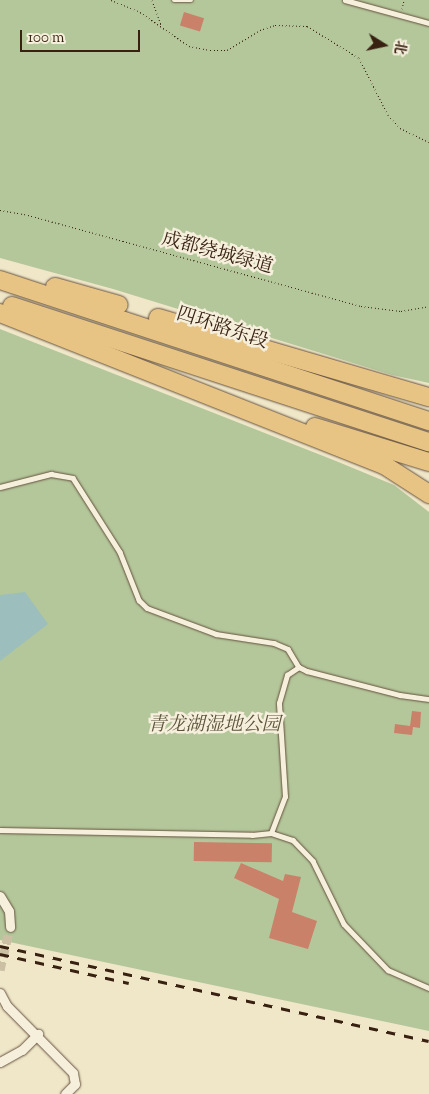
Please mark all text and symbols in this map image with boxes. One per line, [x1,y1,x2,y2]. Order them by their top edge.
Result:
scale bar [22,20,142,52]
north arrow [359,20,409,70]
text: 100 m [28,28,64,49]
text: 北 [388,39,410,56]
street label: 成都绕城绿道 [159,228,275,280]
street label: 四环路东段 [173,303,271,355]
park label: 青龙湖湿地公园 [148,715,280,737]

